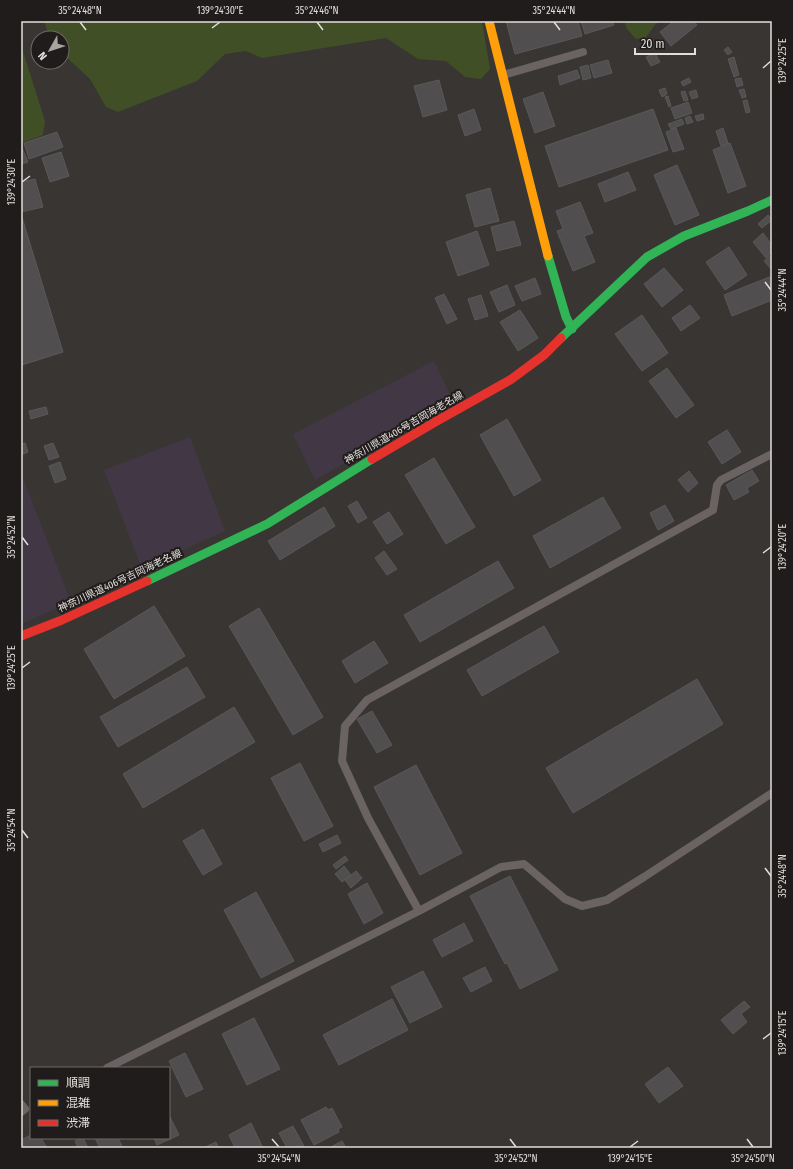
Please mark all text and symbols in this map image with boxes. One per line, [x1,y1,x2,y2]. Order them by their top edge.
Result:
text: 35°24'48"N [58,5,102,17]
text: 139°24'30"E [197,5,244,17]
text: 35°24'46"N [295,5,339,17]
text: 35°24'44"N [533,5,575,17]
north arrow [30,30,70,70]
scale bar [635,30,695,56]
text: 20 m [641,37,665,51]
text: 139°24'25"E [777,38,789,84]
text: N [35,49,50,63]
text: 139°24'30"E [6,158,18,205]
text: 35°24'44"N [777,269,789,311]
street label: 神奈川県道406号吉岡海老名線 [343,389,465,467]
text: 35°24'52"N [6,515,18,559]
text: 139°24'20"E [777,523,789,570]
street label: 神奈川県道406号吉岡海老名線 [56,547,184,615]
text: 139°24'25"E [6,645,18,691]
text: 35°24'54"N [6,808,18,852]
text: 35°24'48"N [777,854,789,898]
text: 139°24'15"E [777,1010,789,1056]
legend [30,1067,170,1139]
text: 順調 [66,1076,90,1090]
text: 混雑 [66,1096,90,1110]
text: 渋滞 [66,1116,90,1130]
text: 35°24'54"N [257,1153,301,1165]
text: 35°24'52"N [494,1153,538,1165]
text: 139°24'15"E [607,1153,653,1165]
text: 35°24'50"N [731,1153,775,1165]

